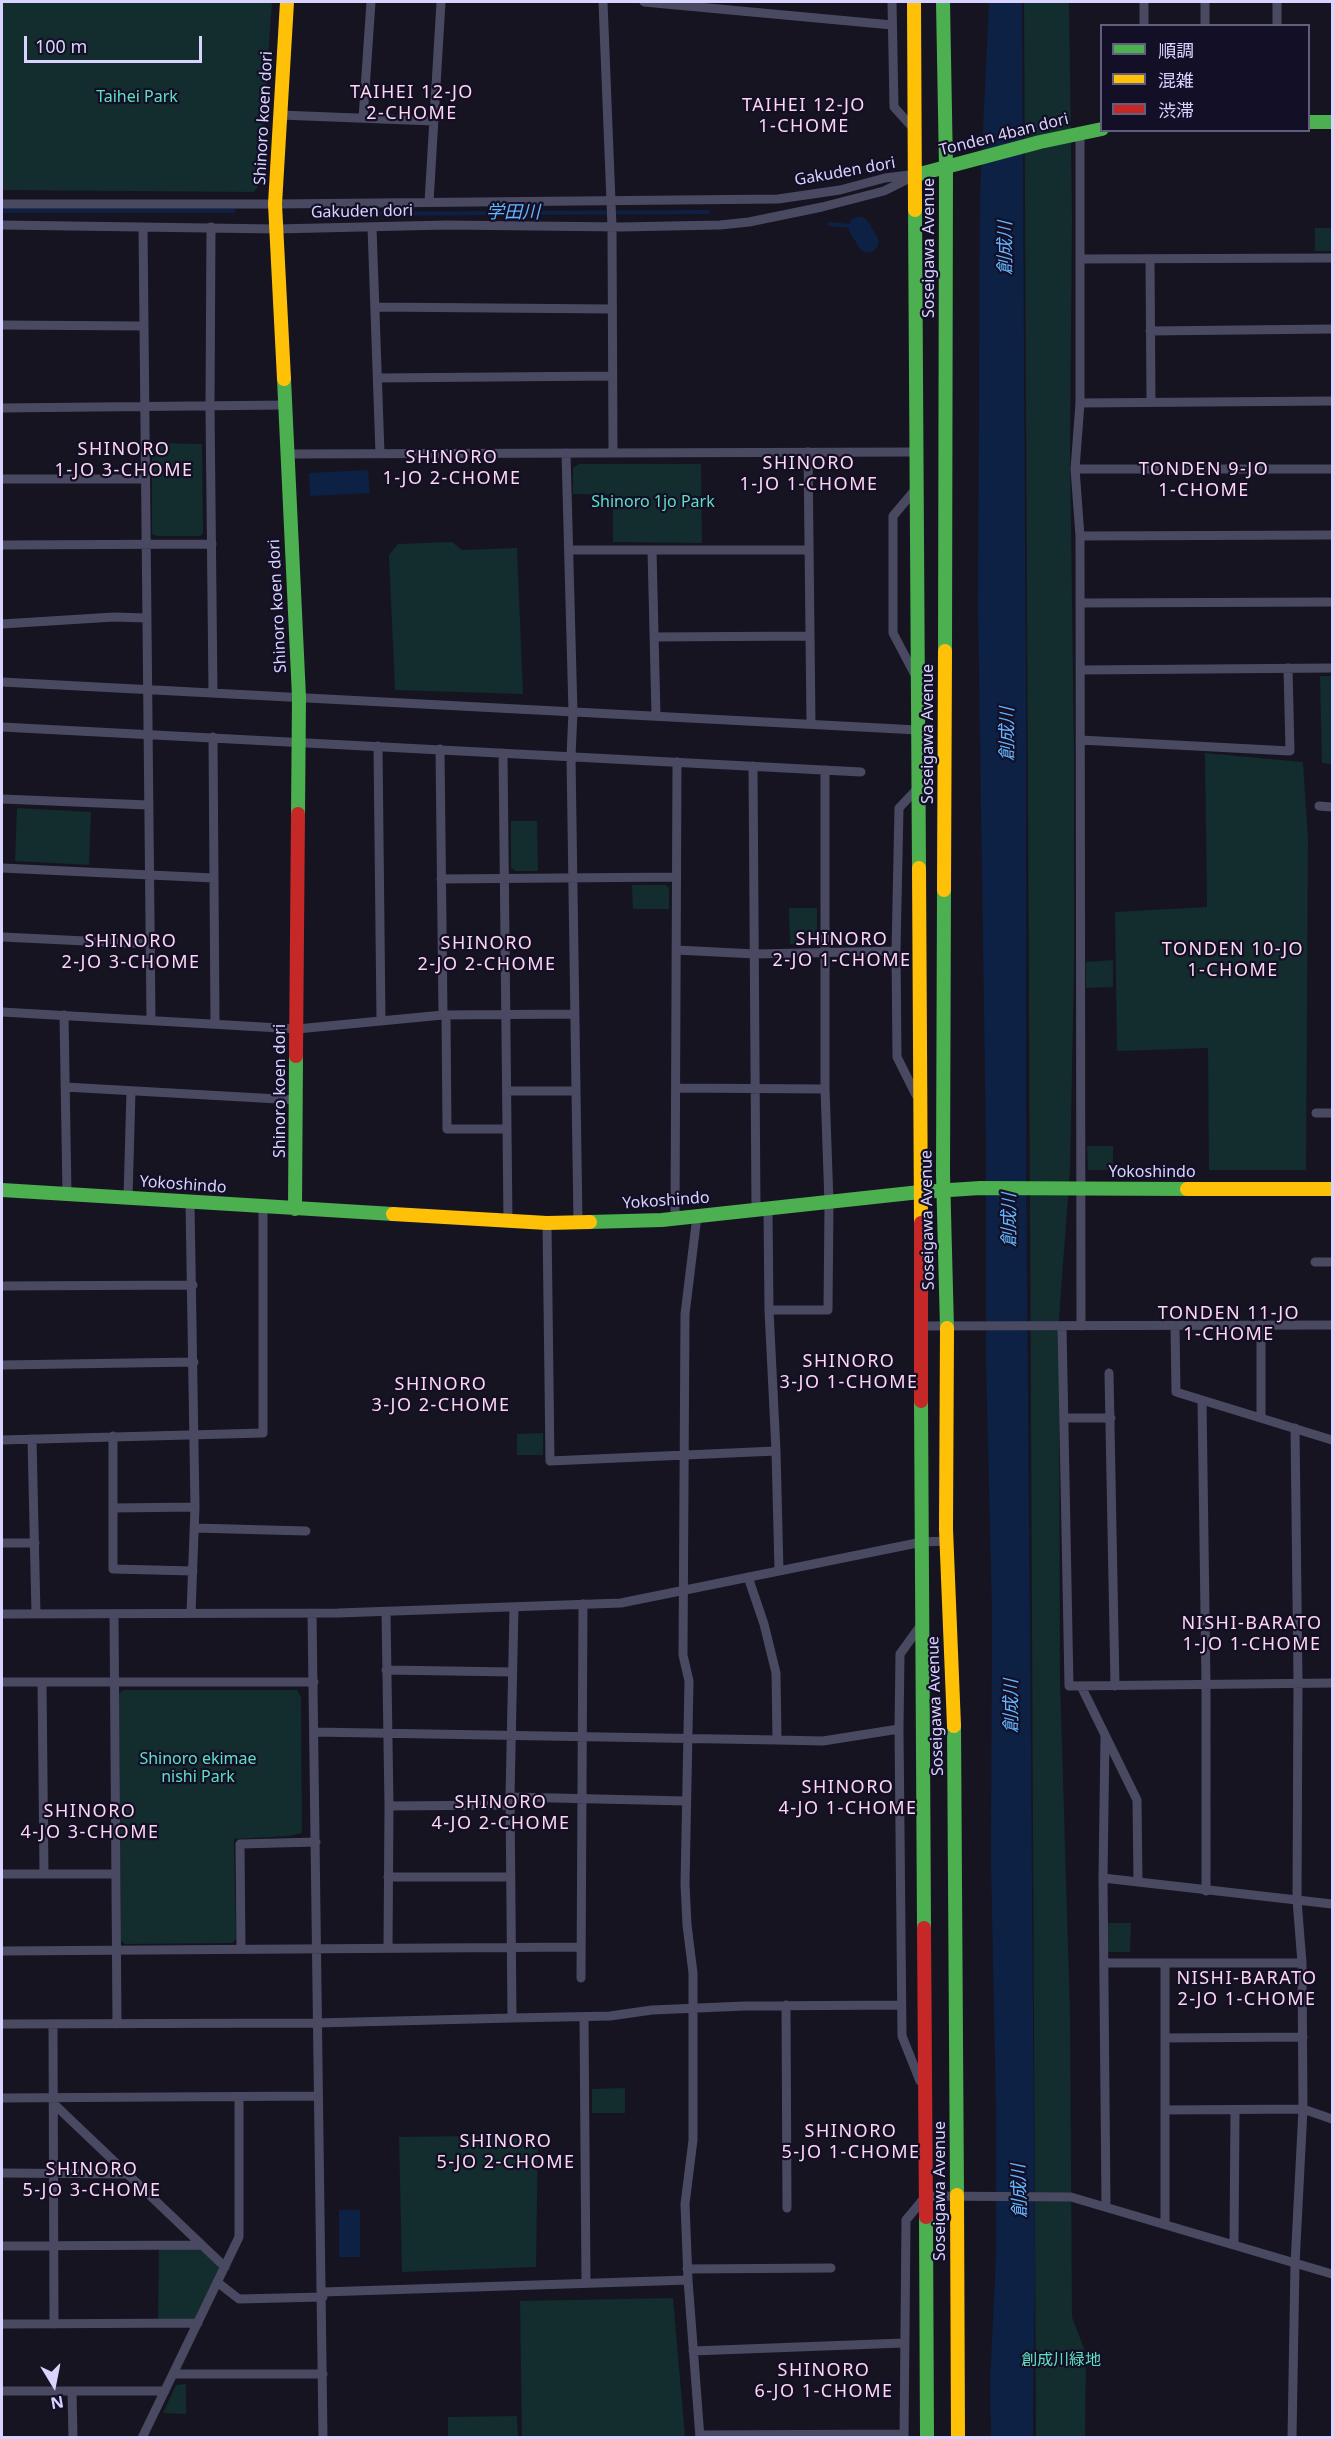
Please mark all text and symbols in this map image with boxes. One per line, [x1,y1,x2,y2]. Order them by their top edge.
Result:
scale bar [27,24,206,62]
legend [1100,24,1310,132]
text: 100 m [35,34,87,58]
text: 順調 [1158,38,1194,62]
street label: Shinoro koen dori [251,51,277,185]
text: 混雑 [1158,68,1194,92]
district label: TAIHEI 12-JO 2-CHOME [350,82,474,124]
park label: Taihei Park [96,87,178,107]
district label: TAIHEI 12-JO 1-CHOME [742,95,866,138]
text: 渋滞 [1158,98,1194,122]
street label: Tonden 4ban dori [937,110,1071,160]
street label: Gakuden dori [793,154,897,190]
street label: Soseigawa Avenue [919,178,939,318]
street label: Gakuden dori [311,202,413,222]
water label: 学田川 [486,202,540,224]
water label: 創成川 [995,221,1017,275]
district label: SHINORO 1-JO 3-CHOME [55,439,193,482]
district label: SHINORO 1-JO 2-CHOME [383,447,521,490]
district label: SHINORO 1-JO 1-CHOME [740,453,878,496]
district label: TONDEN 9-JO 1-CHOME [1139,459,1269,502]
park label: Shinoro 1jo Park [591,492,715,512]
street label: Shinoro koen dori [265,539,291,673]
street label: Soseigawa Avenue [918,664,938,804]
water label: 創成川 [997,707,1019,761]
district label: SHINORO 2-JO 1-CHOME [773,929,911,972]
district label: SHINORO 2-JO 3-CHOME [62,931,200,974]
district label: SHINORO 2-JO 2-CHOME [418,933,556,976]
district label: TONDEN 10-JO 1-CHOME [1162,939,1304,982]
street label: Shinoro koen dori [270,1024,290,1158]
street label: Soseigawa Avenue [917,1150,939,1290]
street label: Yokoshindo [1108,1162,1196,1182]
street label: Yokoshindo [139,1172,227,1198]
street label: Yokoshindo [622,1188,710,1214]
water label: 創成川 [999,1193,1021,1247]
district label: TONDEN 11-JO 1-CHOME [1158,1303,1300,1346]
district label: SHINORO 3-JO 1-CHOME [780,1351,918,1394]
district label: SHINORO 3-JO 2-CHOME [372,1374,510,1416]
district label: NISHI-BARATO 1-JO 1-CHOME [1181,1613,1323,1656]
street label: Soseigawa Avenue [924,1636,948,1776]
water label: 創成川 [1001,1679,1023,1733]
park label: Shinoro ekimae nishi Park [139,1749,257,1787]
district label: SHINORO 4-JO 1-CHOME [779,1777,917,1820]
district label: SHINORO 4-JO 2-CHOME [432,1792,570,1834]
district label: SHINORO 4-JO 3-CHOME [21,1801,159,1844]
district label: NISHI-BARATO 2-JO 1-CHOME [1176,1968,1318,2010]
district label: SHINORO 5-JO 1-CHOME [782,2121,920,2164]
street label: Soseigawa Avenue [930,2121,950,2261]
district label: SHINORO 5-JO 2-CHOME [437,2131,575,2174]
district label: SHINORO 5-JO 3-CHOME [23,2159,161,2202]
water label: 創成川 [1008,2164,1032,2218]
park label: 創成川緑地 [1021,2350,1101,2370]
north arrow [24,2355,84,2415]
district label: SHINORO 6-JO 1-CHOME [755,2360,893,2402]
text: N [49,2391,65,2415]

